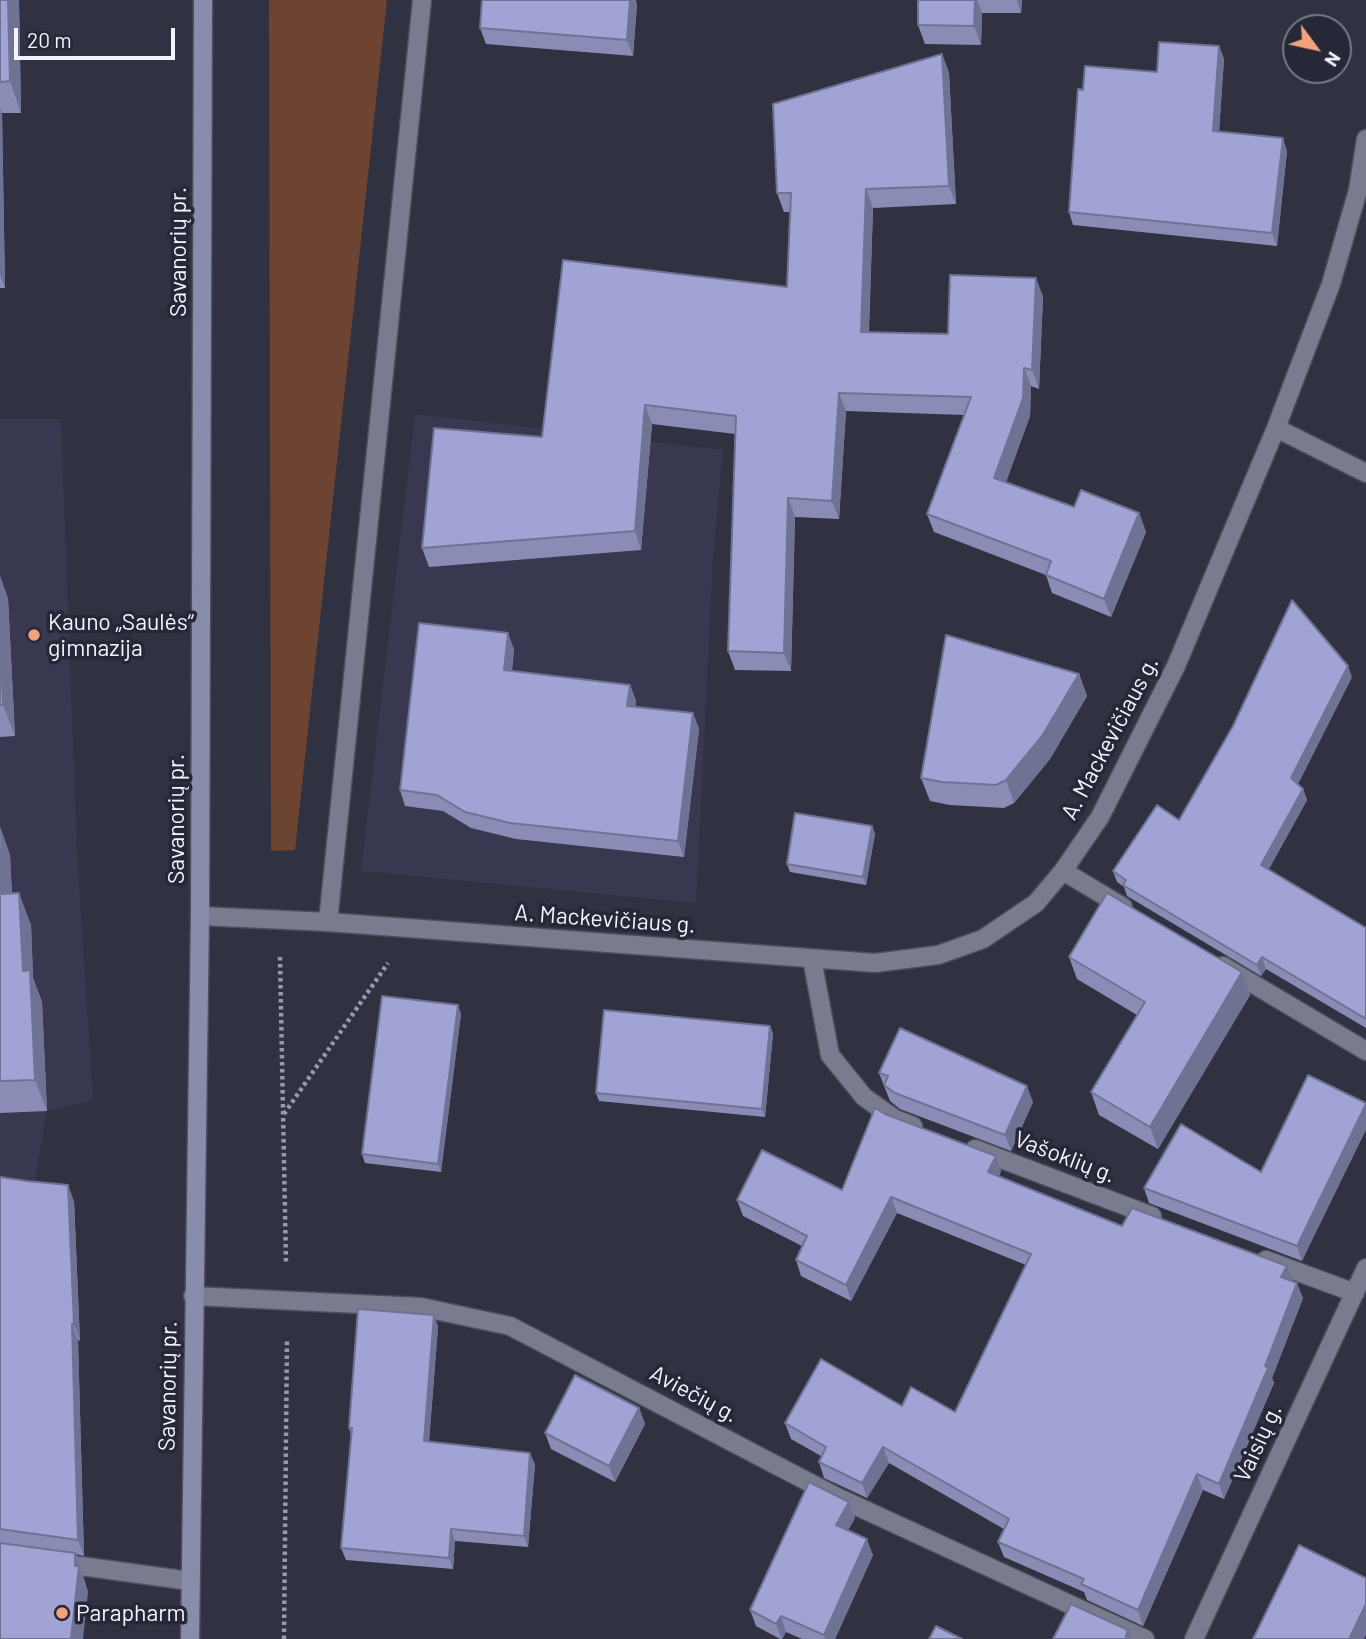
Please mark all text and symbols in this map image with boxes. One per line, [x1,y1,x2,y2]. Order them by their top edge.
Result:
scale bar [18,14,178,58]
north arrow [1282,14,1352,84]
text: 20 m [27,27,72,52]
text: N [1320,48,1346,71]
street label: Savanorių pr. [164,187,192,317]
place label: Kauno „Saulės“ gimnazija [48,608,194,662]
marker: Kauno „Saulės“ gimnazija [26,627,42,643]
street label: A. Mackevičiaus g. [1055,652,1165,824]
street label: Savanorių pr. [162,754,190,884]
street label: A. Mackevičiaus g. [514,899,696,939]
street label: Vašoklių g. [1010,1125,1120,1189]
street label: Savanorių pr. [153,1321,183,1451]
street label: Aviečių g. [645,1359,743,1429]
street label: Vaisių g. [1228,1400,1288,1486]
place label: Parapharm [76,1599,186,1627]
marker: Parapharm [54,1605,70,1621]

